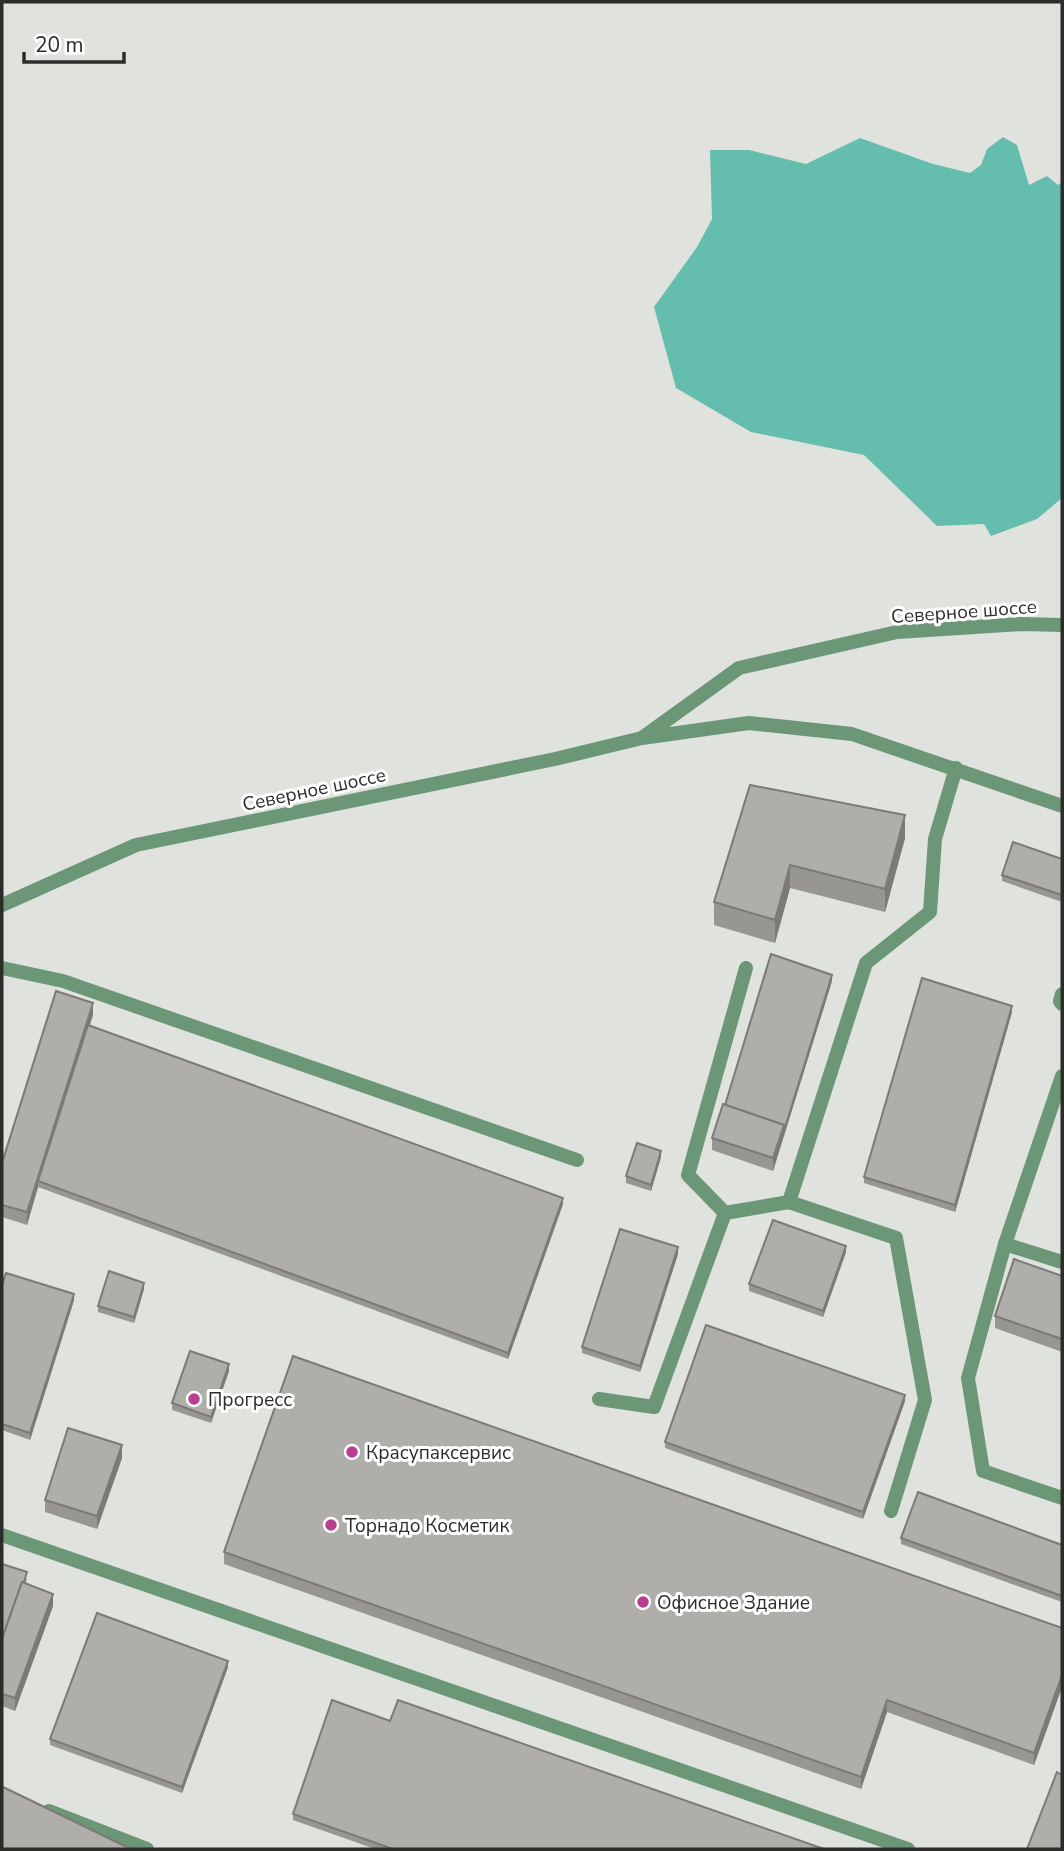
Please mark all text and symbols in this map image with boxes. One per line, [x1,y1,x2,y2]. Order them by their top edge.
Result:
scale bar [24,21,124,65]
text: 20 m [35,31,84,59]
street label: Северное шоссе [890,594,1038,630]
street label: Северное шоссе [240,762,388,818]
place label: Прогресс [208,1387,292,1413]
marker: Прогресс [186,1391,202,1407]
place label: Красупаксервис [366,1440,511,1466]
marker: Красупаксервис [344,1444,360,1460]
place label: Торнадо Косметик [345,1513,509,1539]
marker: Торнадо Косметик [323,1517,339,1533]
place label: Офисное Здание [657,1590,810,1616]
marker: Офисное Здание [635,1594,651,1610]

